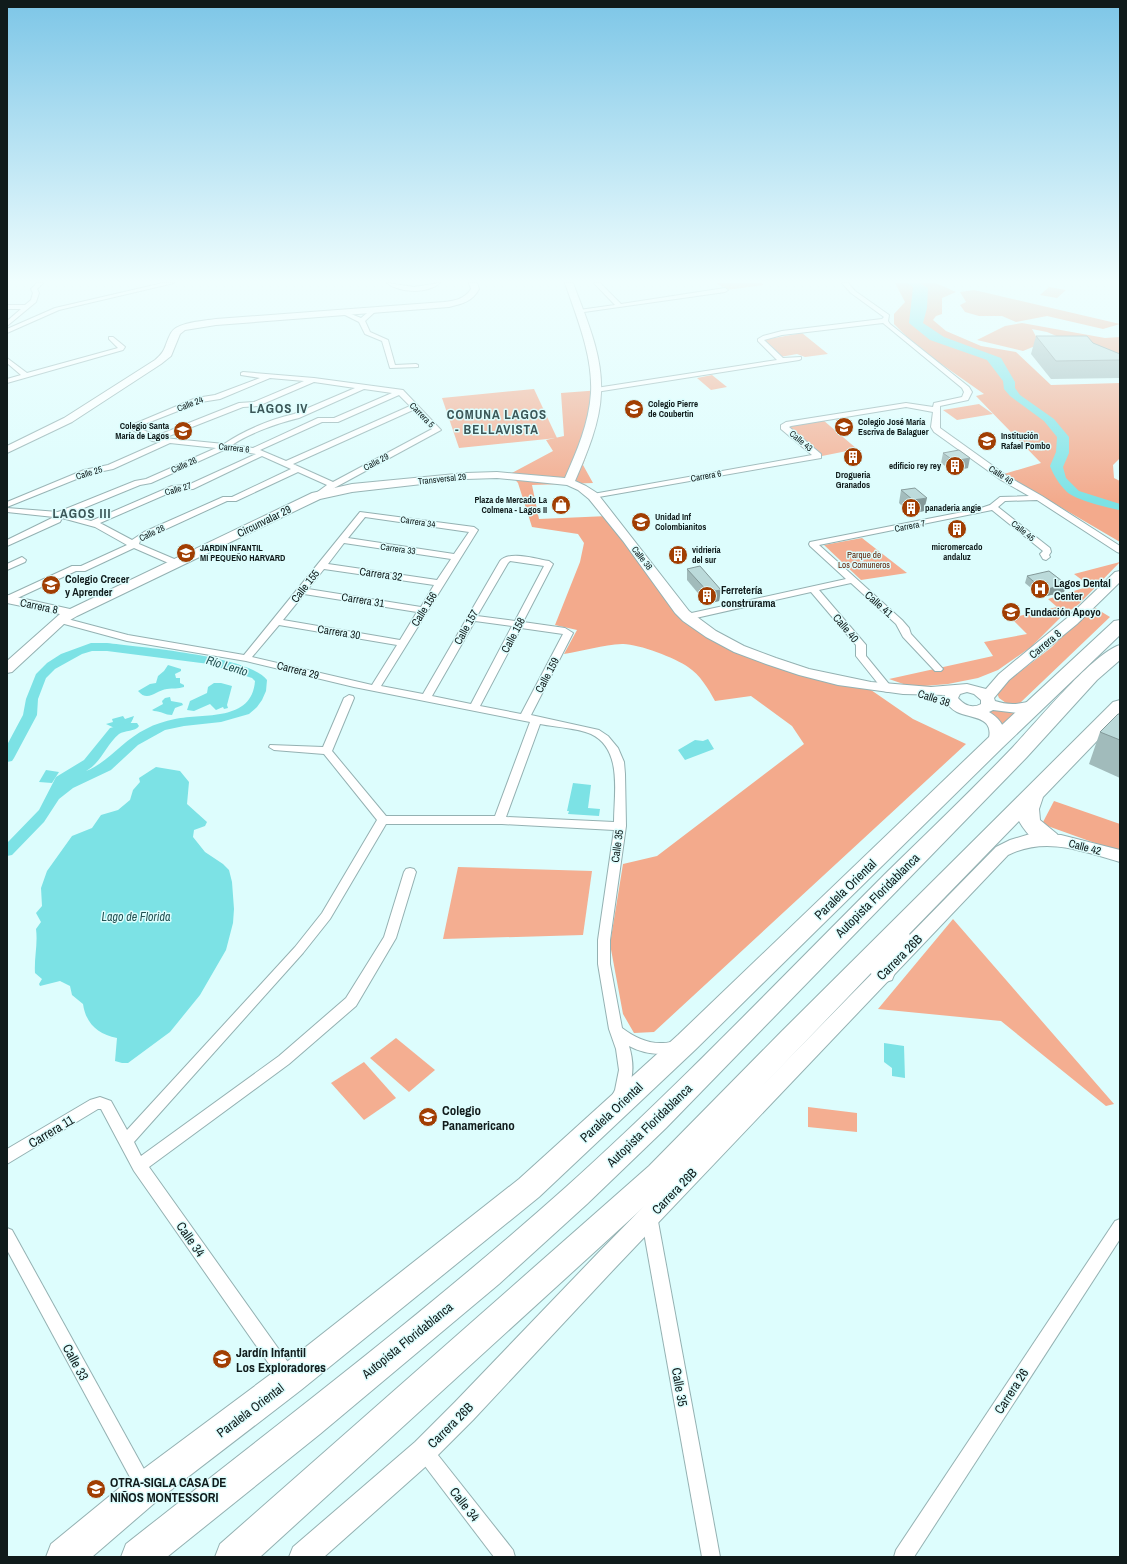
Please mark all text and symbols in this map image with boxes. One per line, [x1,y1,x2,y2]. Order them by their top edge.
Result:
street label: Calle 24 [175,394,205,414]
school or university icon: Colegio Pierre de Coubertin [623,398,645,420]
place label: Colegio Pierre de Coubertin [648,398,698,420]
district label: LAGOS IV [250,400,308,417]
street label: Carrera 5 [407,400,437,430]
district label: COMUNA LAGOS - BELLAVISTA [447,406,547,438]
school or university icon: Colegio José María Escriva de Balaguer [833,416,855,438]
place label: Colegio José María Escriva de Balaguer [858,416,929,438]
place label: Colegio Santa María de Lagos [115,420,170,442]
school or university icon: Colegio Santa María de Lagos [172,420,194,442]
street label: Calle 43 [787,428,815,454]
school or university icon: Institución Rafael Pombo [976,430,998,452]
place label: Institución Rafael Pombo [1001,430,1051,452]
street label: Carrera 6 [218,440,250,456]
building icon: Drogueria Granados [842,446,864,468]
street label: Calle 29 [361,450,391,474]
street label: Calle 26 [169,454,199,476]
building icon: edificio rey rey [944,455,966,477]
place label: edificio rey rey [889,460,942,472]
street label: Calle 25 [74,463,104,483]
street label: Calle 46 [986,463,1016,487]
street label: Carrera 6 [690,467,722,485]
place label: Drogueria Granados [836,469,871,491]
street label: Transversal 29 [417,470,467,488]
street label: Calle 27 [163,480,193,498]
place label: Plaza de Mercado La Colmena - Lagos II [474,494,548,516]
shop icon: Plaza de Mercado La Colmena - Lagos II [550,494,572,516]
building icon: panaderia angie [900,497,922,519]
street label: Circunvalar 29 [235,502,293,540]
place label: panaderia angie [925,502,981,514]
district label: LAGOS III [53,505,111,522]
school or university icon: Unidad Inf Colombianitos [630,511,652,533]
place label: Unidad Inf Colombianitos [655,511,706,533]
street label: Carrera 34 [400,513,436,531]
street label: Carrera 7 [894,517,926,535]
building icon: micromercado andaluz [946,518,968,540]
street label: Calle 45 [1009,518,1037,544]
street label: Calle 28 [137,522,167,544]
street label: Carrera 33 [380,541,416,557]
place label: micromercado andaluz [932,541,983,563]
school or university icon: JARDIN INFANTIL MI PEQUEÑO HARVARD [175,542,197,564]
place label: JARDIN INFANTIL MI PEQUEÑO HARVARD [200,542,286,564]
street label: Calle 38 [629,544,655,572]
building icon: vidriería del sur [667,544,689,566]
place label: vidriería del sur [692,544,722,566]
park label: Parque de Los Comuneros [838,549,890,571]
street label: Carrera 32 [359,564,403,584]
street label: Calle 155 [288,567,322,605]
place label: Colegio Crecer y Aprender [65,572,130,599]
school or university icon: Colegio Crecer y Aprender [40,574,62,596]
place label: Lagos Dental Center [1054,576,1111,603]
hospital icon: Lagos Dental Center [1029,578,1051,600]
place label: Ferretería construrama [721,583,776,610]
building icon: Ferretería construrama [696,585,718,607]
street label: Calle 41 [862,588,896,620]
street label: Calle 156 [408,589,440,629]
street label: Carrera 31 [341,590,385,610]
street label: Carrera 8 [19,595,59,617]
school or university icon: Fundación Apoyo [1000,601,1022,623]
place label: Fundación Apoyo [1025,605,1101,619]
street label: Calle 157 [451,607,481,647]
street label: Calle 40 [830,611,862,645]
street label: Calle 158 [498,615,528,655]
street label: Carrera 30 [317,622,361,642]
street label: Carrera 8 [1026,626,1064,662]
water label: Río Lento [204,652,250,680]
street label: Calle 159 [532,655,562,695]
street label: Carrera 29 [275,658,321,682]
street label: Calle 38 [916,686,952,710]
street label: Calle 35 [608,829,626,863]
street label: Calle 42 [1067,836,1103,858]
street label: Autopista Floridablanca [831,849,923,942]
street label: Paralela Oriental [811,855,880,923]
water label: Lago de Florida [102,909,171,925]
street label: Carrera 26B [873,931,926,984]
street label: Paralela Oriental [576,1079,646,1146]
street label: Autopista Floridablanca [602,1080,696,1171]
place label: Colegio Panamericano [442,1102,515,1134]
school or university icon: Colegio Panamericano [417,1106,439,1128]
street label: Carrera 11 [25,1111,77,1152]
street label: Carrera 26B [648,1165,701,1218]
street label: Calle 34 [172,1218,209,1260]
street label: Autopista Floridablanca [357,1298,456,1383]
street label: Calle 33 [59,1341,93,1384]
place label: Jardín Infantil Los Exploradores [236,1344,326,1376]
school or university icon: Jardín Infantil Los Exploradores [211,1348,233,1370]
street label: Carrera 26 [990,1365,1032,1417]
street label: Calle 35 [668,1366,691,1408]
street label: Paralela Oriental [213,1380,287,1441]
street label: Carrera 26B [424,1399,477,1452]
place label: OTRA-SIGLA CASA DE NIÑOS MONTESSORI [110,1474,226,1506]
school or university icon: OTRA-SIGLA CASA DE NIÑOS MONTESSORI [85,1478,107,1500]
street label: Calle 34 [446,1484,483,1525]

